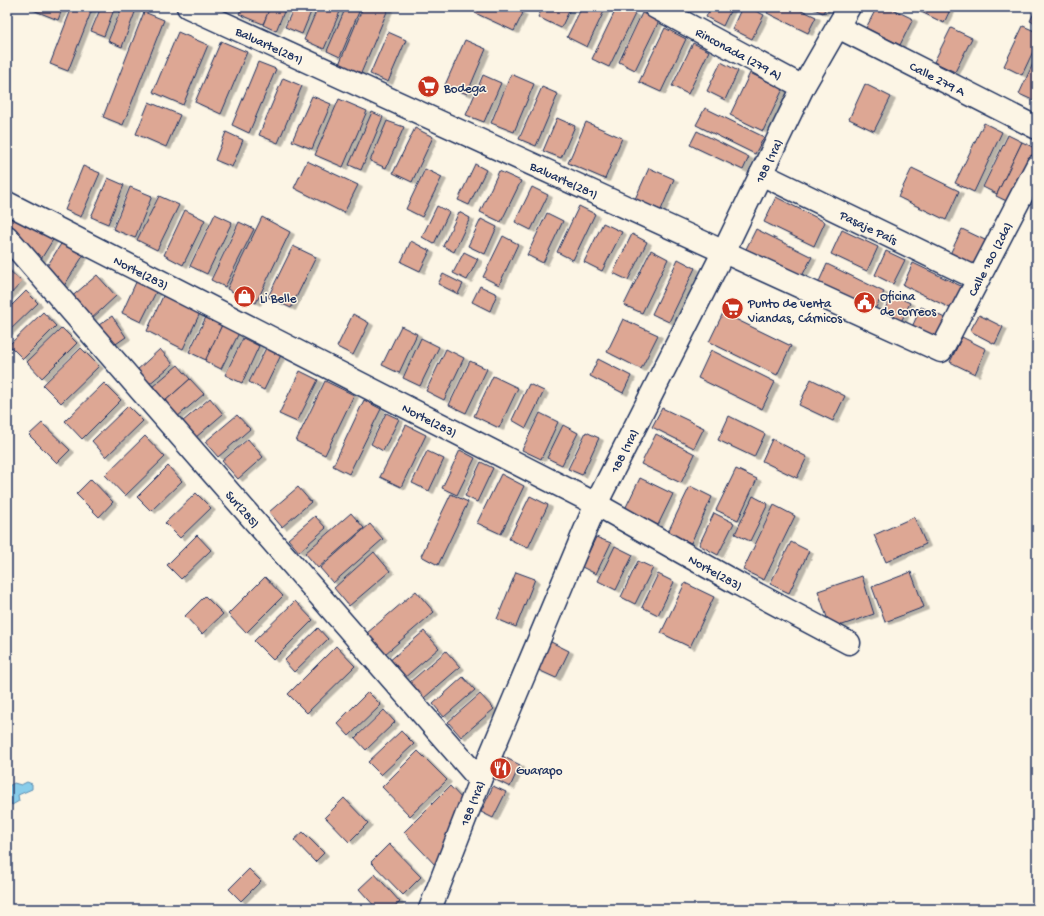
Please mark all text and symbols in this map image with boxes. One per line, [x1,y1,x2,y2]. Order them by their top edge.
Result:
street label: Baluarte(281) [232,24,305,69]
street label: Rinconada (279 A) [692,25,784,84]
street label: Calle 279 A [906,60,968,101]
supermarket icon: Bodega [415,74,441,100]
place label: Bodega [443,82,487,97]
street label: 188 (1ra) [753,137,787,187]
street label: Baluarte(281) [526,159,600,203]
street label: Pasaje País [836,208,900,249]
street label: Calle 180 (2da) [966,220,1017,299]
street label: Norte(283) [110,254,170,294]
shop icon: Li Belle [231,284,257,310]
public building icon: Oficina de correos [851,289,877,315]
place label: Oficina de correos [880,290,937,320]
place label: Li Belle [260,292,297,307]
supermarket icon: Punto de venta Viandas, Cárnicos [720,296,746,322]
place label: Punto de venta Viandas, Cárnicos [747,297,843,327]
street label: Norte(283) [399,401,459,442]
street label: 188 (1ra) [608,427,643,477]
street label: Sur(285) [221,488,262,532]
street label: Norte(283) [685,552,744,595]
restaurant icon: Guarapo [487,756,513,782]
place label: Guarapo [516,764,563,779]
street label: 188 (1ra) [458,779,489,829]

